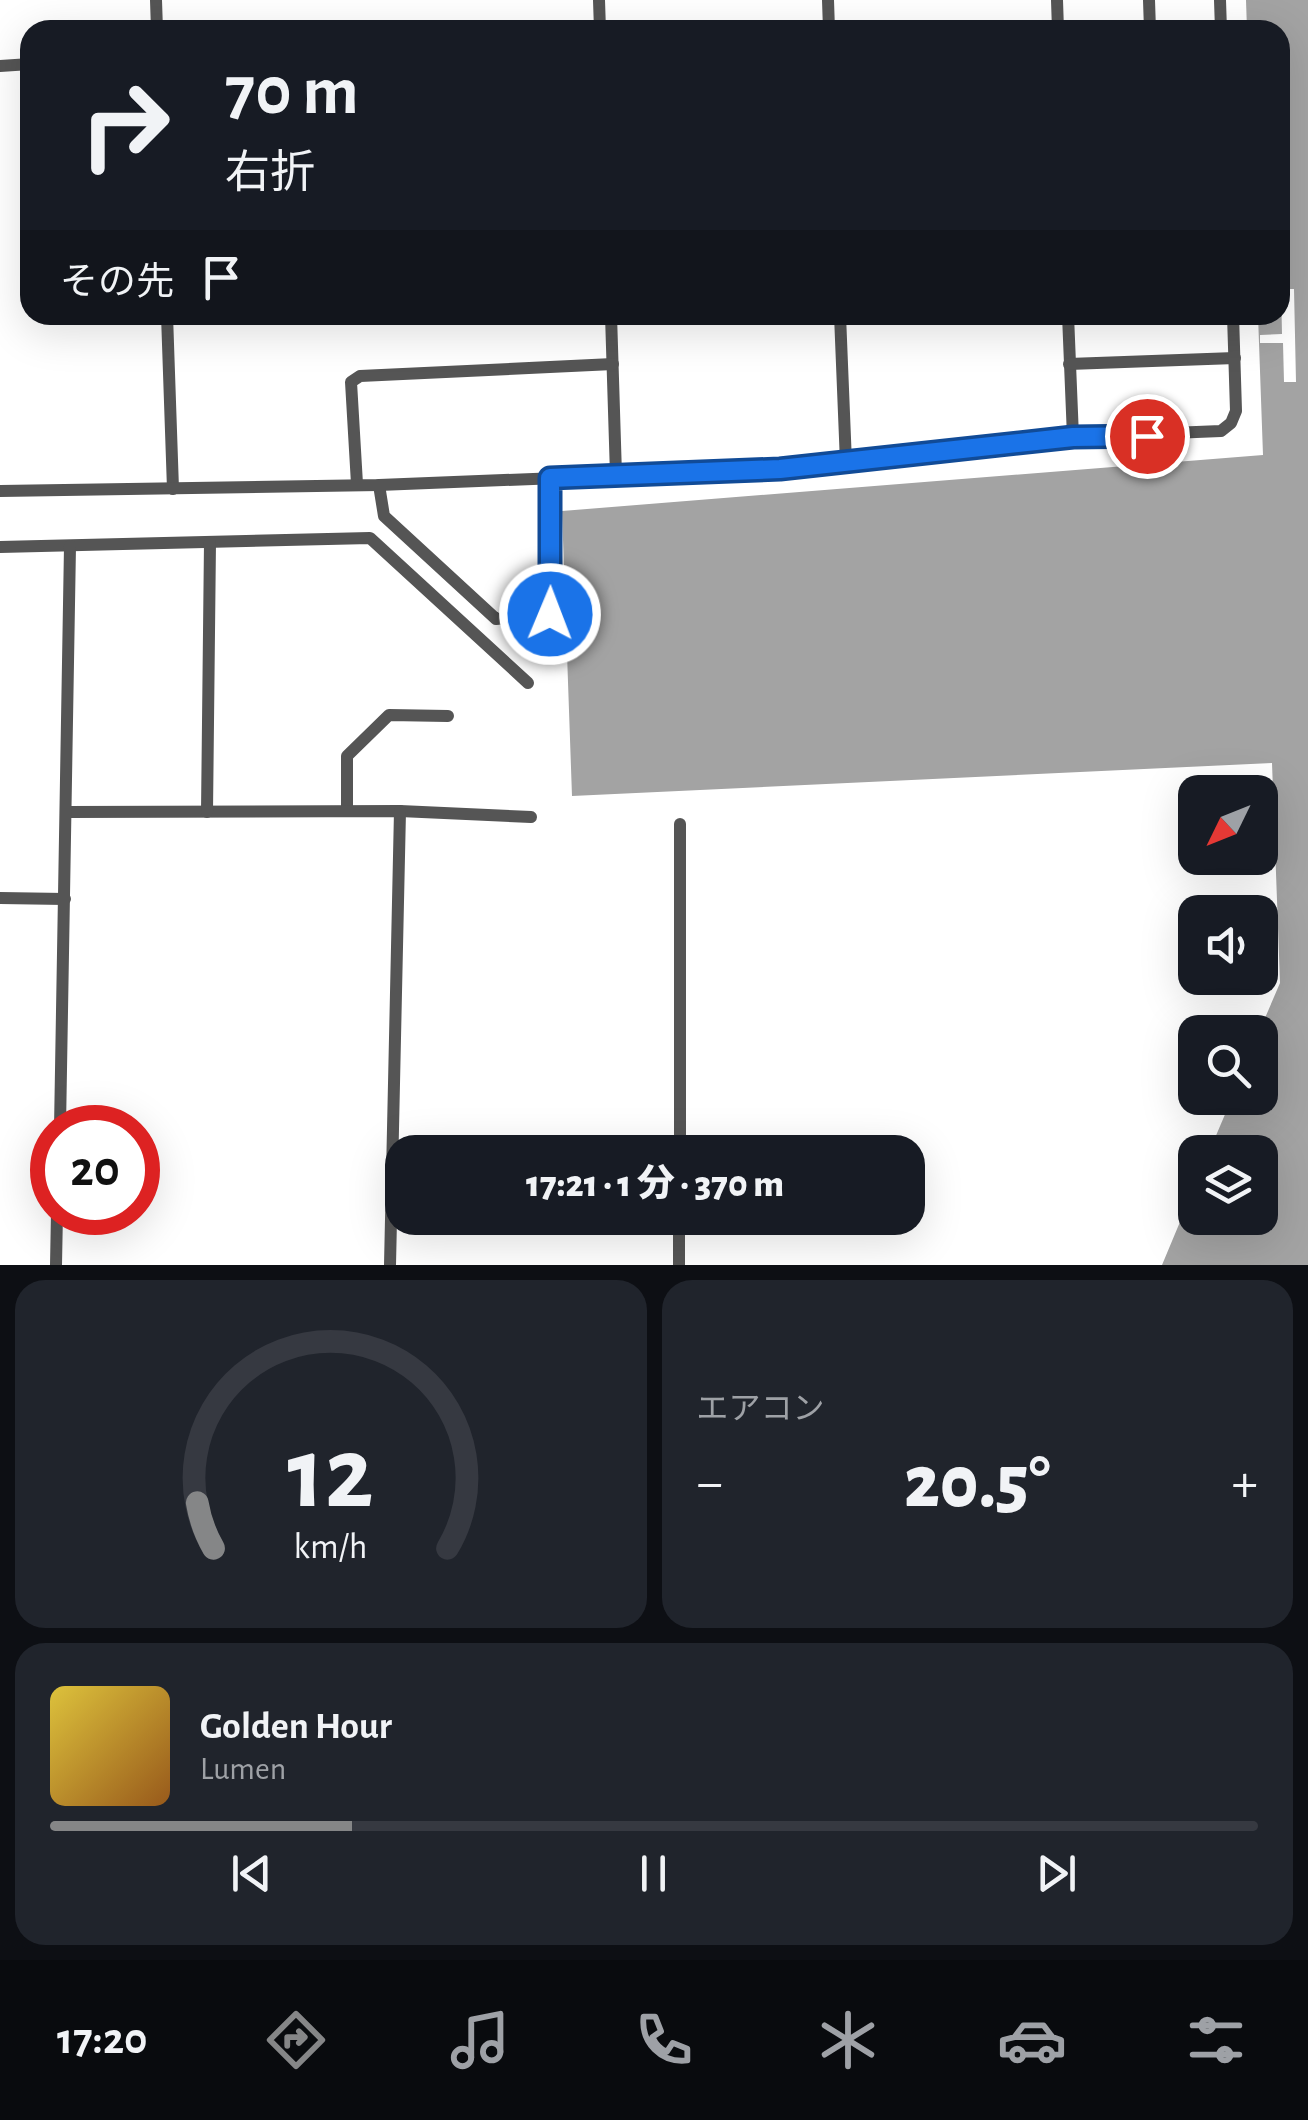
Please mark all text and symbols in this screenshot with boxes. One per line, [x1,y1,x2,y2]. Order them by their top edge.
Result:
text: 70 m [225,57,359,127]
icon: right [60,60,190,190]
text: 右折 [225,151,315,196]
icon: arrive [194,250,249,305]
text: その先 [60,264,174,302]
pin [1105,394,1190,479]
icon: arrive [1120,409,1175,464]
position arrow [498,562,602,666]
north arrow [1178,775,1278,875]
map controls [1178,775,1278,1235]
button: sound [1178,895,1278,995]
button: search [1178,1015,1278,1115]
speed limit sign: 20 [30,1105,160,1235]
button: layers [1178,1135,1278,1235]
text: 17:21 · 1 分 · 370 m [526,1166,784,1204]
text: エアコン [697,1393,825,1425]
text: 12 [288,1423,374,1527]
text: 20.5° [904,1446,1051,1521]
text: − [697,1456,723,1511]
text: + [1232,1456,1258,1511]
text: km/h [294,1529,368,1565]
text: Golden Hour [200,1708,392,1746]
text: Lumen [200,1753,286,1785]
icon: previous [224,1846,279,1901]
icon: pause [626,1846,681,1901]
icon: next [1029,1846,1084,1901]
icon: directions [261,2005,331,2075]
icon: music [445,2005,515,2075]
icon: phone [629,2005,699,2075]
icon: climate [813,2005,883,2075]
icon: car [997,2005,1067,2075]
icon: filters [1181,2005,1251,2075]
text: 17:20 [57,2017,148,2062]

